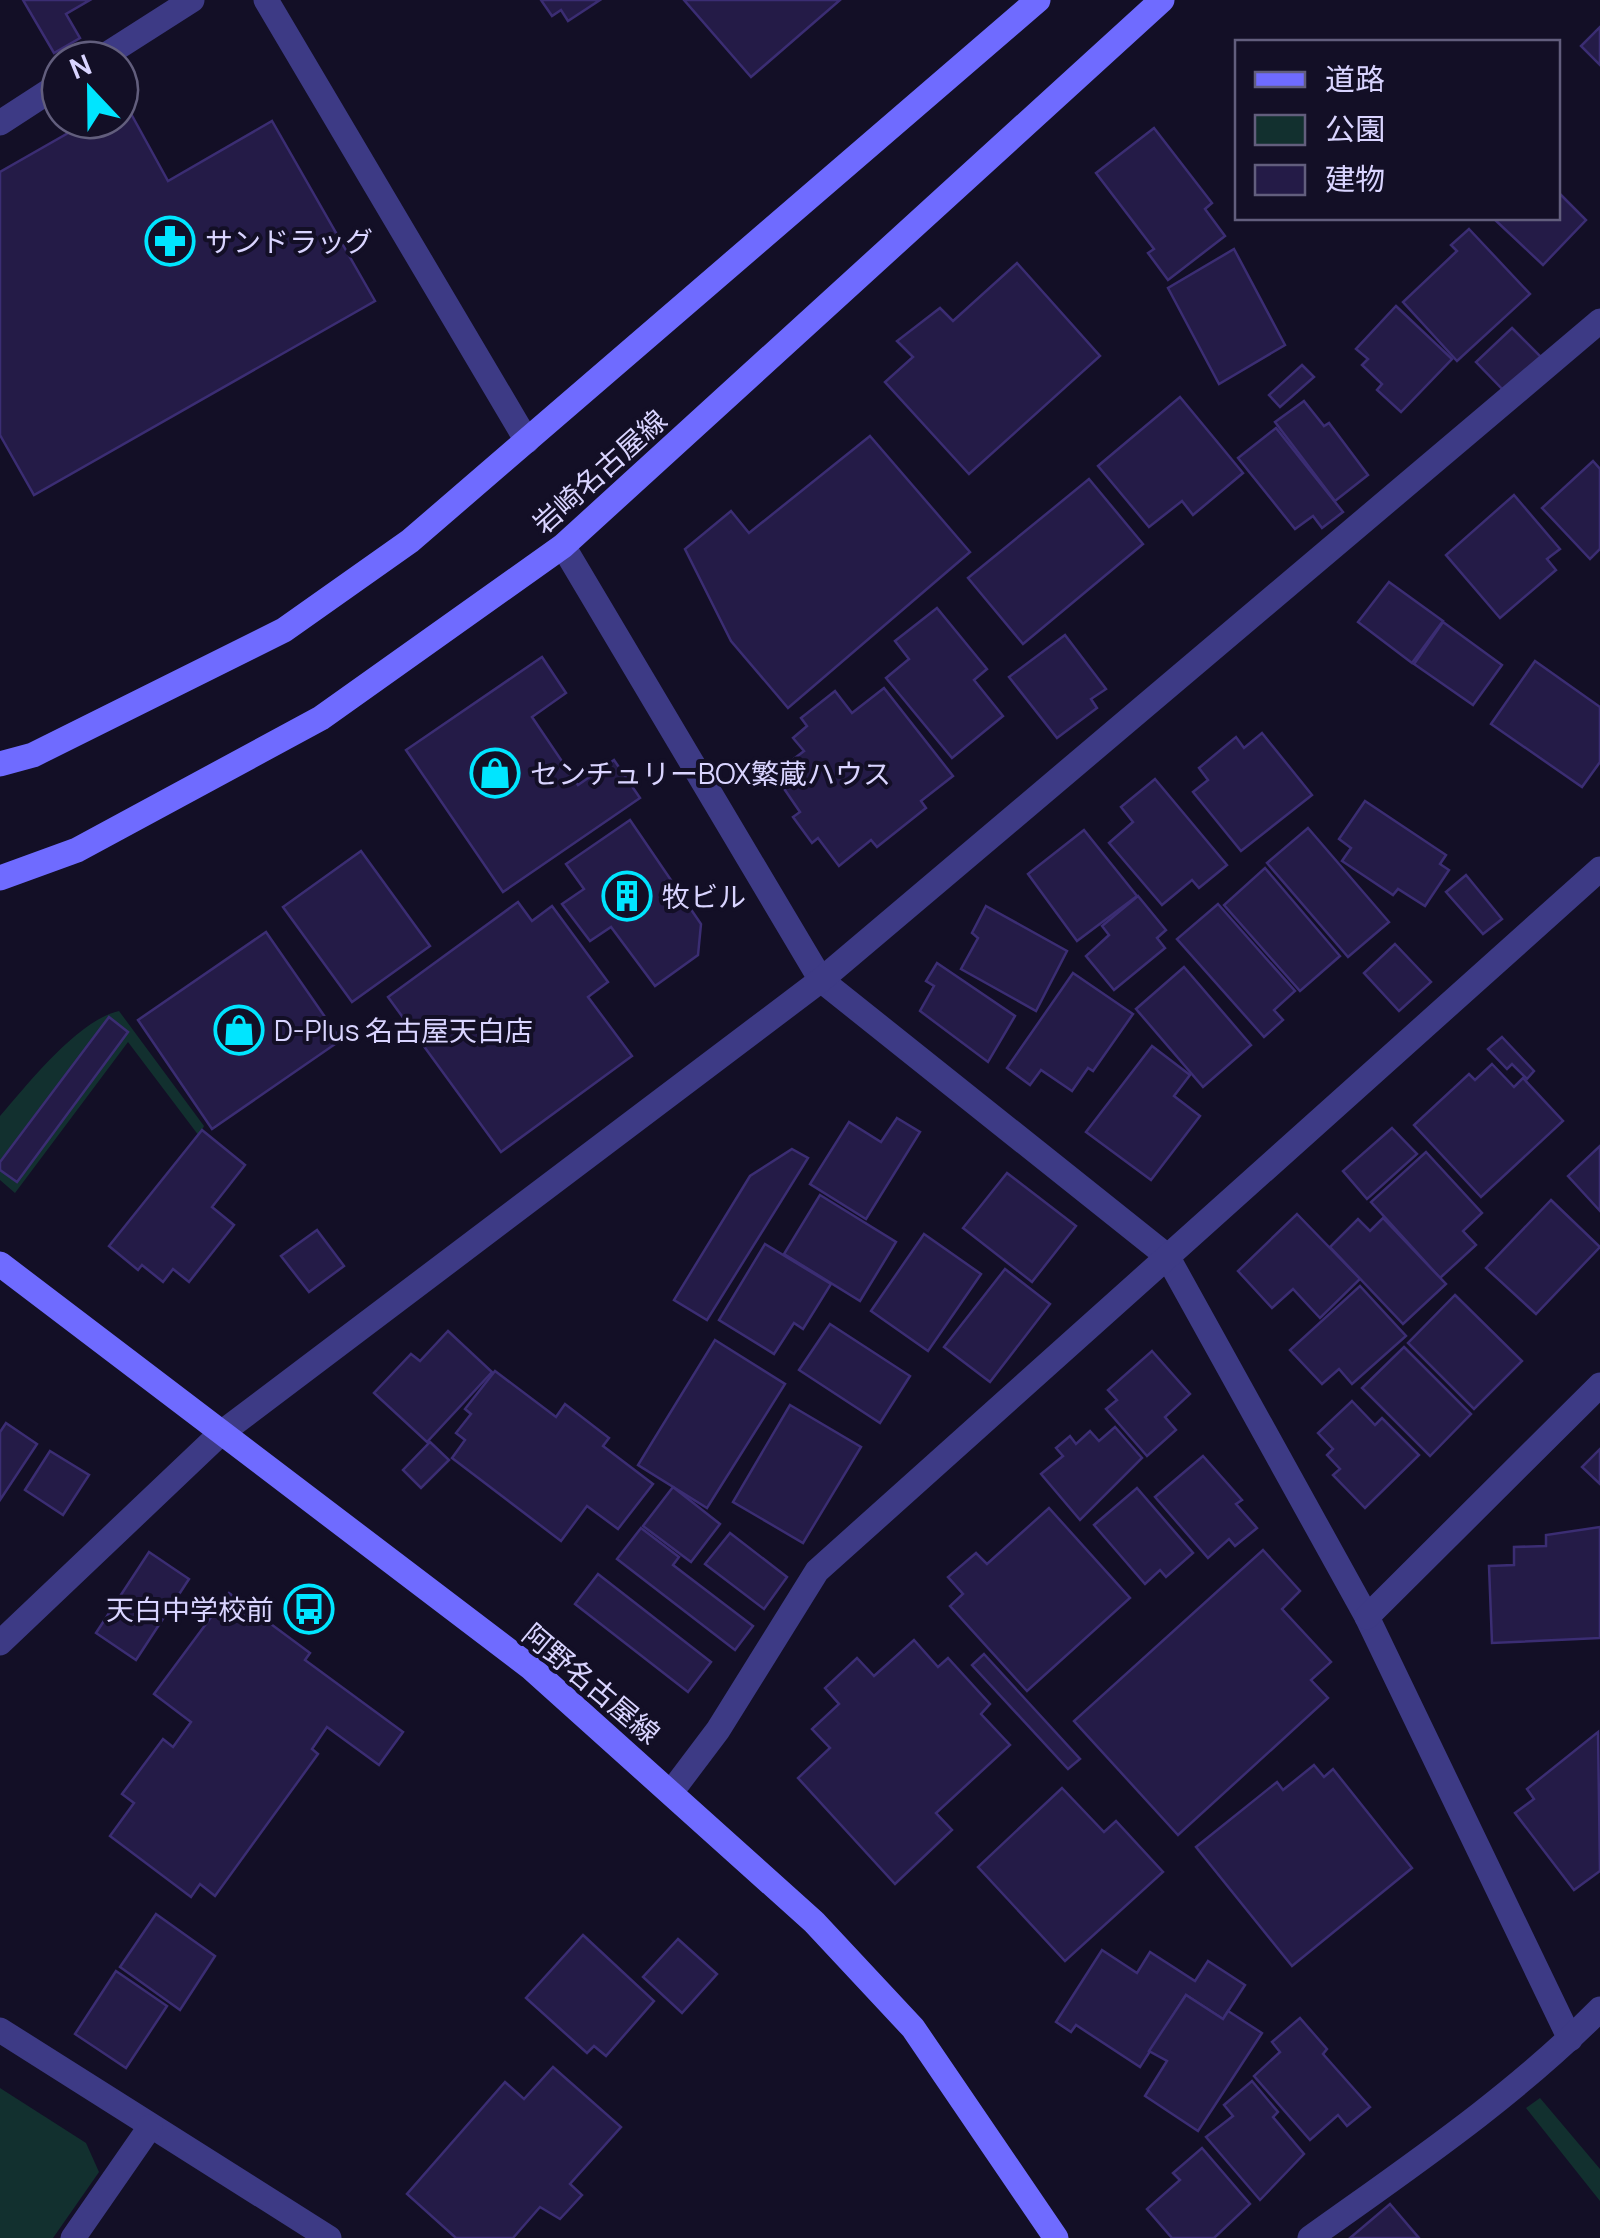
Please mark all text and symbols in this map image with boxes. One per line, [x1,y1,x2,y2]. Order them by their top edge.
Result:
north arrow [40,40,140,140]
legend [1235,40,1560,220]
text: N [64,45,97,87]
text: 道路 [1325,58,1385,99]
text: 公園 [1325,108,1385,149]
text: 建物 [1325,158,1385,199]
pharmacy icon: サンドラッグ [144,215,196,267]
place label: サンドラッグ [205,222,373,260]
street label: 岩崎名古屋線 [524,401,674,541]
shop icon: センチュリーBOX繁蔵ハウス [469,747,521,799]
place label: センチュリーBOX繁蔵ハウス [530,754,891,792]
building icon: 牧ビル [601,870,653,922]
place label: 牧ビル [662,877,746,915]
shop icon: D-Plus 名古屋天白店 [213,1004,265,1056]
place label: D-Plus 名古屋天白店 [274,1011,533,1049]
bus stop icon: 天白中学校前 [283,1583,335,1635]
place label: 天白中学校前 [106,1590,274,1628]
street label: 阿野名古屋線 [515,1614,669,1752]

